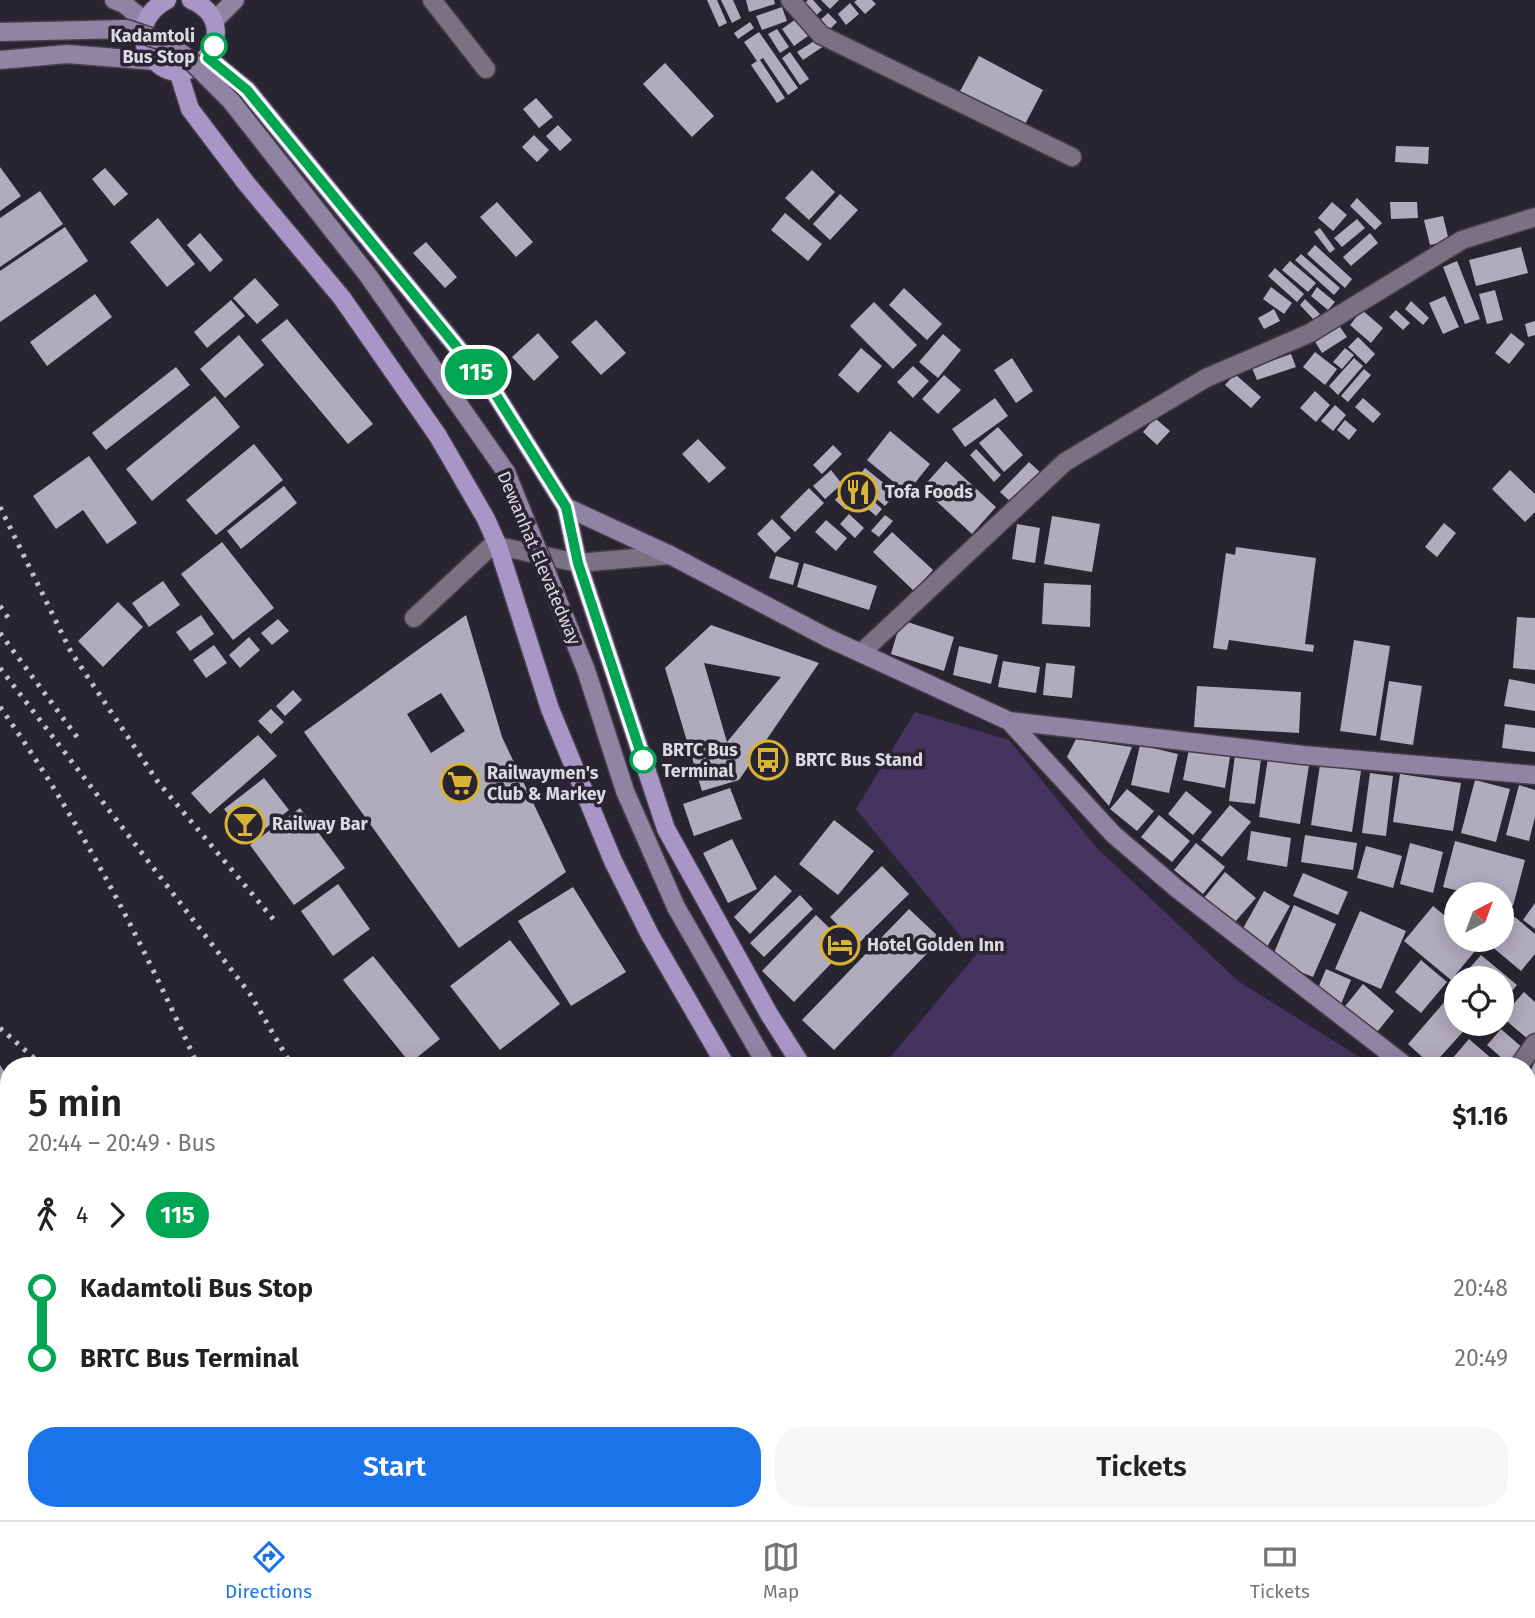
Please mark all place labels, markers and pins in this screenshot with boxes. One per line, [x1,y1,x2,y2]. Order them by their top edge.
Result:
place label: Kadamtoli Bus Stop [110,25,195,68]
marker: Kadamtoli Bus Stop [201,33,227,59]
restaurant icon: Tofa Foods [837,471,879,513]
place label: Tofa Foods [885,481,973,503]
place label: BRTC Bus Terminal [662,739,738,782]
bus stop icon: BRTC Bus Stand [747,739,789,781]
marker: BRTC Bus Terminal [630,747,656,773]
place label: BRTC Bus Stand [795,749,923,771]
supermarket icon: Railwaymen's Club & Markey [439,762,481,804]
place label: Railwaymen's Club & Markey [487,762,606,805]
bar icon: Railway Bar [224,803,266,845]
place label: Railway Bar [272,813,369,835]
hotel icon: Hotel Golden Inn [819,924,861,966]
place label: Hotel Golden Inn [867,934,1004,956]

